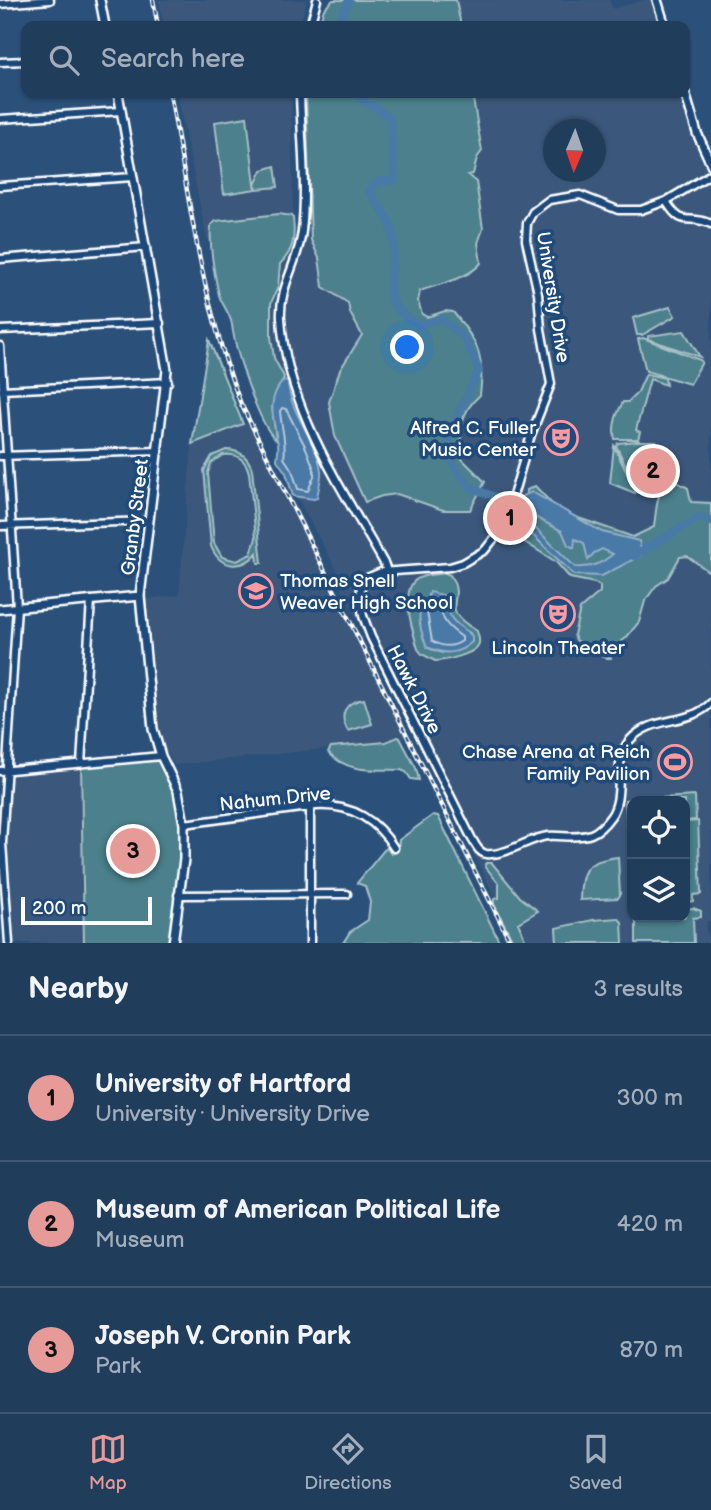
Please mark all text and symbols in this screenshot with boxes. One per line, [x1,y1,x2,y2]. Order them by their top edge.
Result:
search box [21,21,690,98]
icon: search [45,41,83,79]
text: Search here [101,44,245,75]
north arrow [543,119,606,182]
street label: University Drive [531,230,574,364]
your location [390,330,424,364]
place label: Alfred C. Fuller Music Center [410,417,537,462]
theatre icon: Alfred C. Fuller Music Center [542,419,580,457]
pin: 2 [630,445,676,497]
street label: Granby Street [117,458,154,577]
pin: 1 [487,492,533,544]
place label: Thomas Snell Weaver High School [280,570,453,615]
school or university icon: Thomas Snell Weaver High School [237,572,275,610]
theatre icon: Lincoln Theater [539,595,577,633]
place label: Lincoln Theater [491,637,626,660]
street label: Hawk Drive [382,641,446,738]
place label: Chase Arena at Reich Family Pavilion [462,741,650,786]
sports icon: Chase Arena at Reich Family Pavilion [656,743,694,781]
street label: Nahum Drive [218,782,332,817]
map controls [627,796,690,922]
button: locate [627,796,690,859]
pin: 3 [110,825,156,877]
button: layers [627,859,690,922]
scale bar [21,894,152,926]
text: 200 m [32,897,86,920]
text: Nearby [28,971,128,1007]
text: 3 results [594,975,683,1003]
text: University of Hartford [95,1069,351,1100]
text: 1 [46,1084,56,1112]
text: 300 m [617,1084,683,1112]
text: University · University Drive [95,1100,370,1128]
text: Museum of American Political Life [95,1195,501,1226]
text: 2 [44,1210,58,1238]
text: 420 m [617,1210,683,1238]
text: Museum [95,1226,185,1254]
text: Joseph V. Cronin Park [95,1321,351,1352]
text: 3 [44,1336,58,1364]
text: 870 m [620,1336,683,1364]
text: Park [95,1352,141,1380]
tab: Map [89,1430,127,1495]
tab: Directions [304,1430,392,1495]
tab: Saved [569,1430,622,1495]

